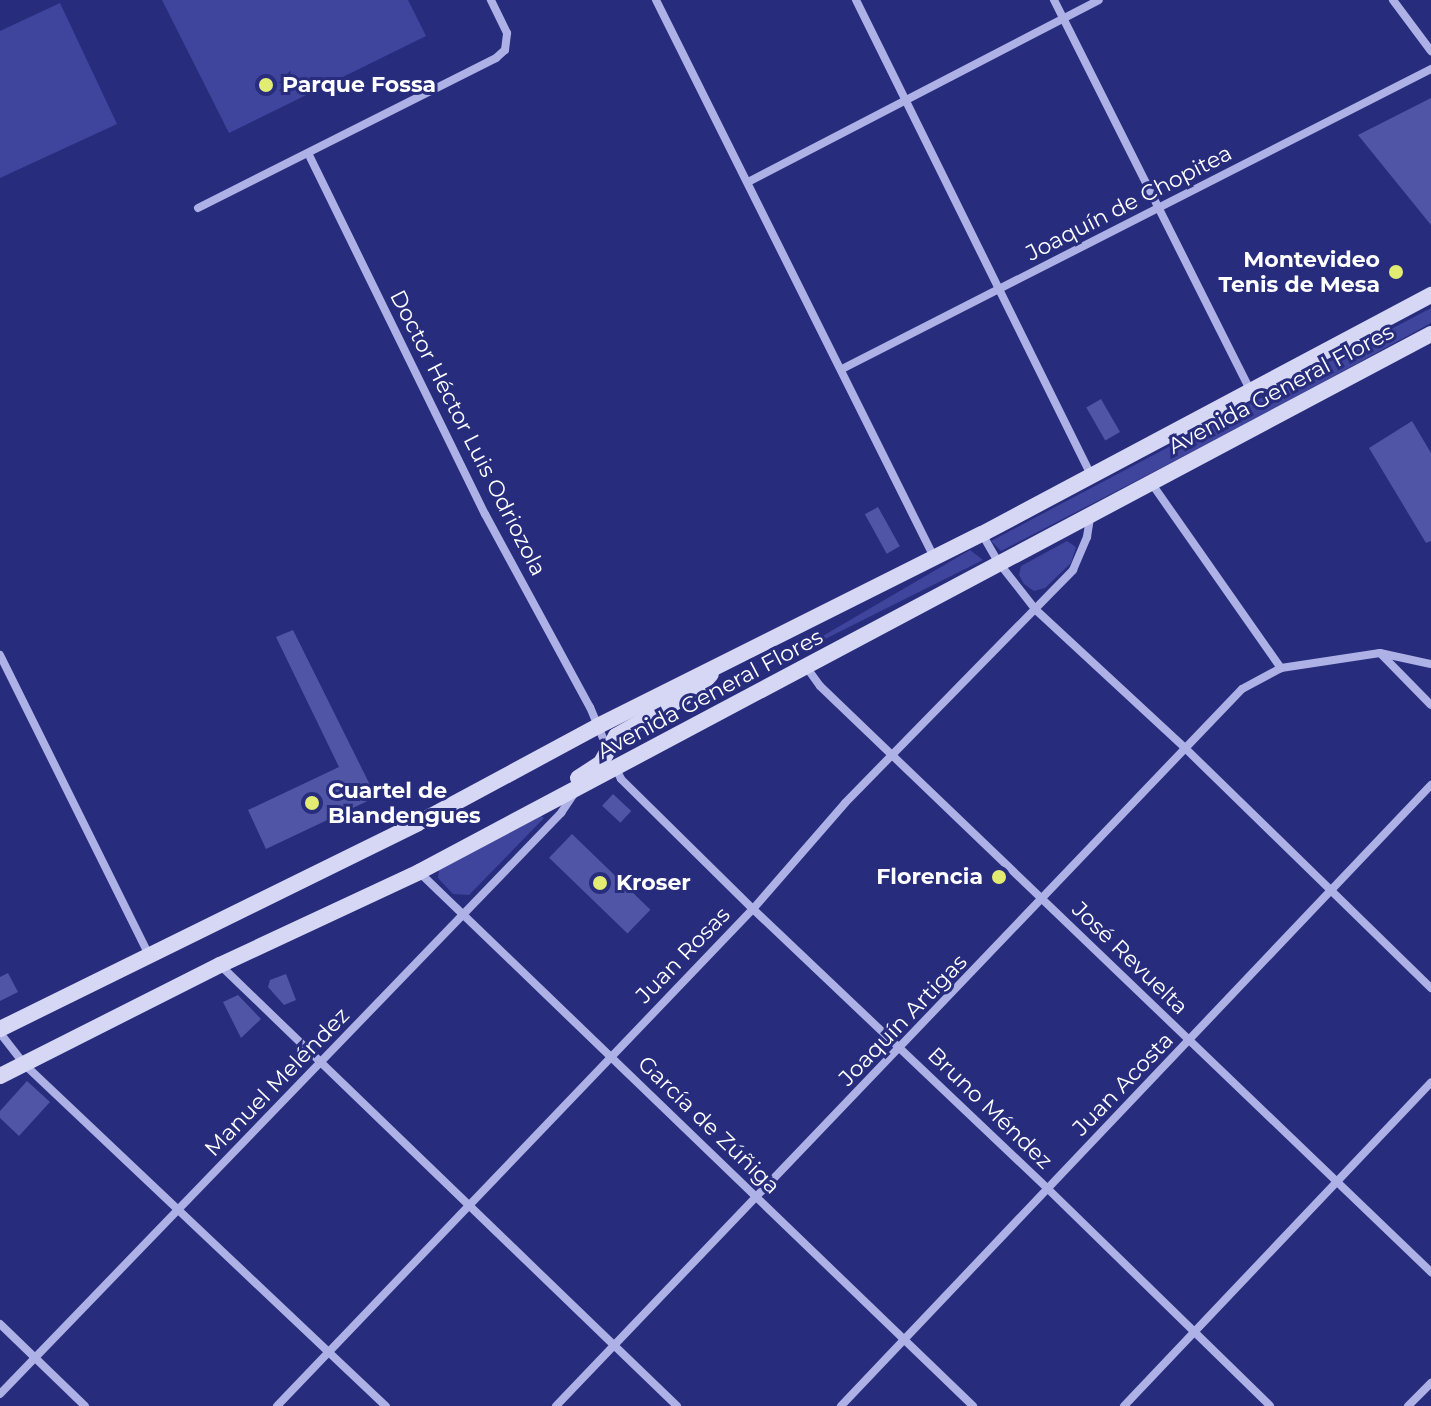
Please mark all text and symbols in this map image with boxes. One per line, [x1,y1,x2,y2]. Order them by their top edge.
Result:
place label: Parque Fossa [282,72,436,98]
marker: Parque Fossa [257,76,275,94]
street label: Joaquín de Chopitea [1022,140,1236,266]
place label: Montevideo Tenis de Mesa [1219,246,1380,298]
marker: Montevideo Tenis de Mesa [1387,263,1405,281]
street label: Doctor Héctor Luis Odriozola [384,286,552,580]
street label: Avenida General Flores [1164,318,1398,460]
street label: Avenida General Flores [593,623,827,765]
place label: Cuartel de Blandengues [328,777,481,828]
marker: Cuartel de Blandengues [303,794,321,812]
place label: Florencia [876,864,983,890]
marker: Florencia [990,868,1008,886]
place label: Kroser [616,870,691,896]
marker: Kroser [591,874,609,892]
street label: José Revuelta [1067,896,1193,1020]
street label: Juan Rosas [631,901,735,1009]
street label: Joaquín Artigas [834,949,972,1091]
street label: Manuel Meléndez [199,1002,355,1162]
street label: Juan Acosta [1067,1027,1179,1141]
street label: Bruno Méndez [922,1042,1058,1174]
street label: García de Zúñiga [633,1051,785,1199]

